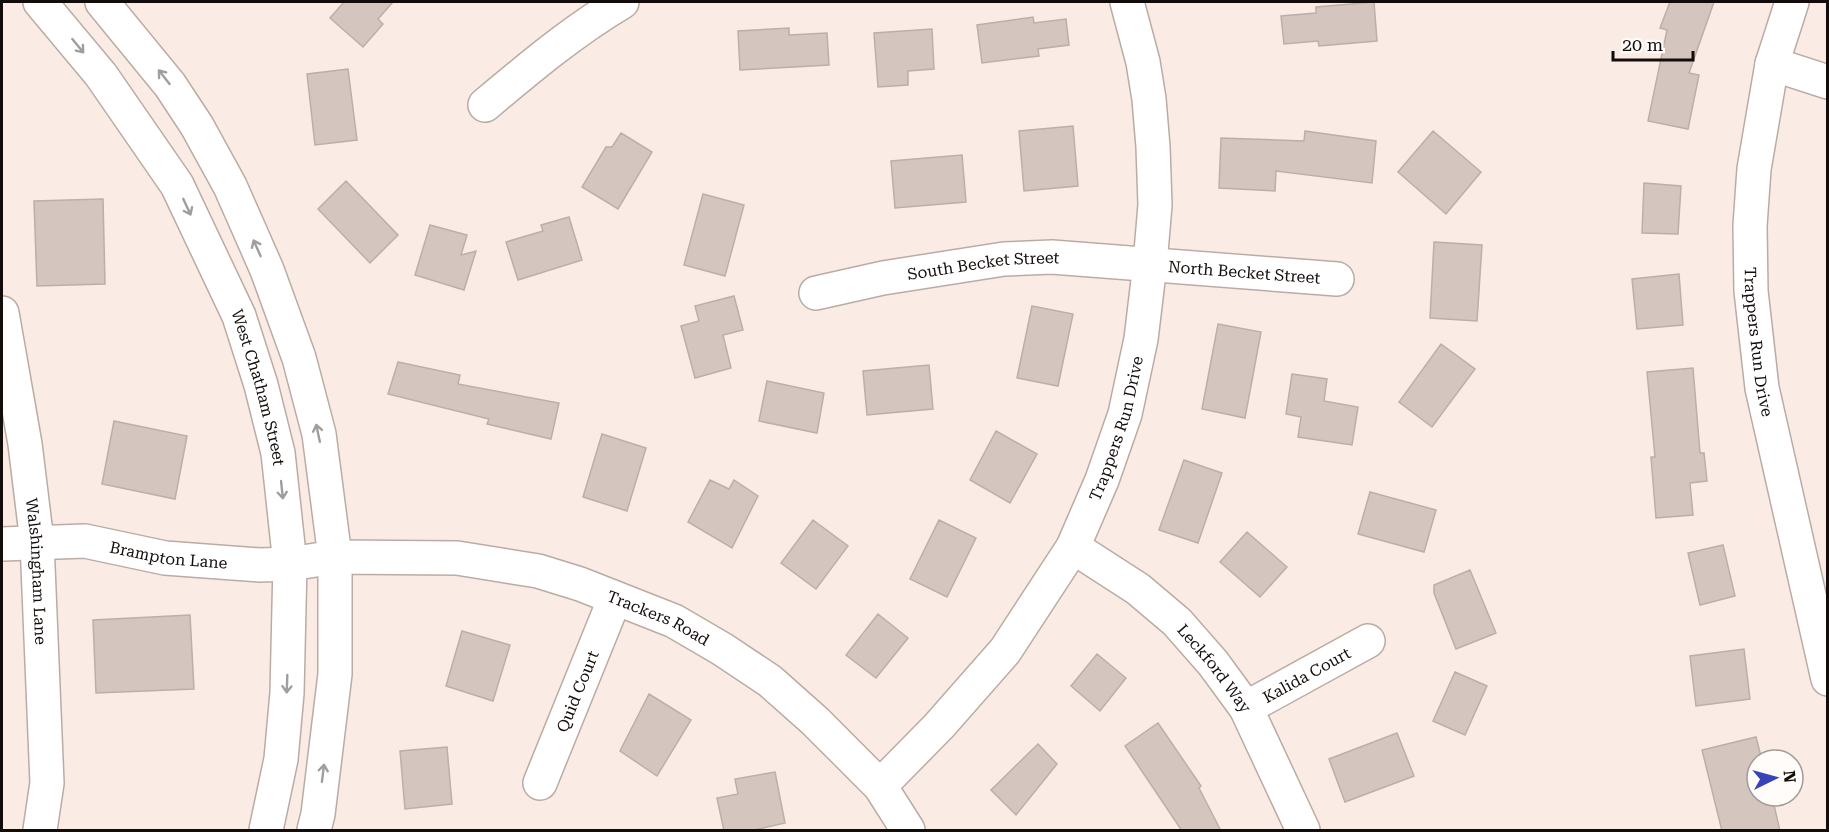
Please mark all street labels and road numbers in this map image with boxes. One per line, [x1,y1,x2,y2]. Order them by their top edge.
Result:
street label: South Becket Street [906,247,1060,284]
street label: North Becket Street [1167,256,1321,287]
street label: Trappers Run Drive [1741,267,1778,418]
street label: West Chatham Street [228,307,289,467]
street label: Trappers Run Drive [1085,354,1147,504]
street label: Walshingham Lane [22,497,51,645]
street label: Brampton Lane [108,537,228,572]
street label: Trackers Road [605,586,713,649]
street label: Leckford Way [1174,620,1256,717]
street label: Kalida Court [1259,643,1354,707]
street label: Quid Court [552,648,602,735]

